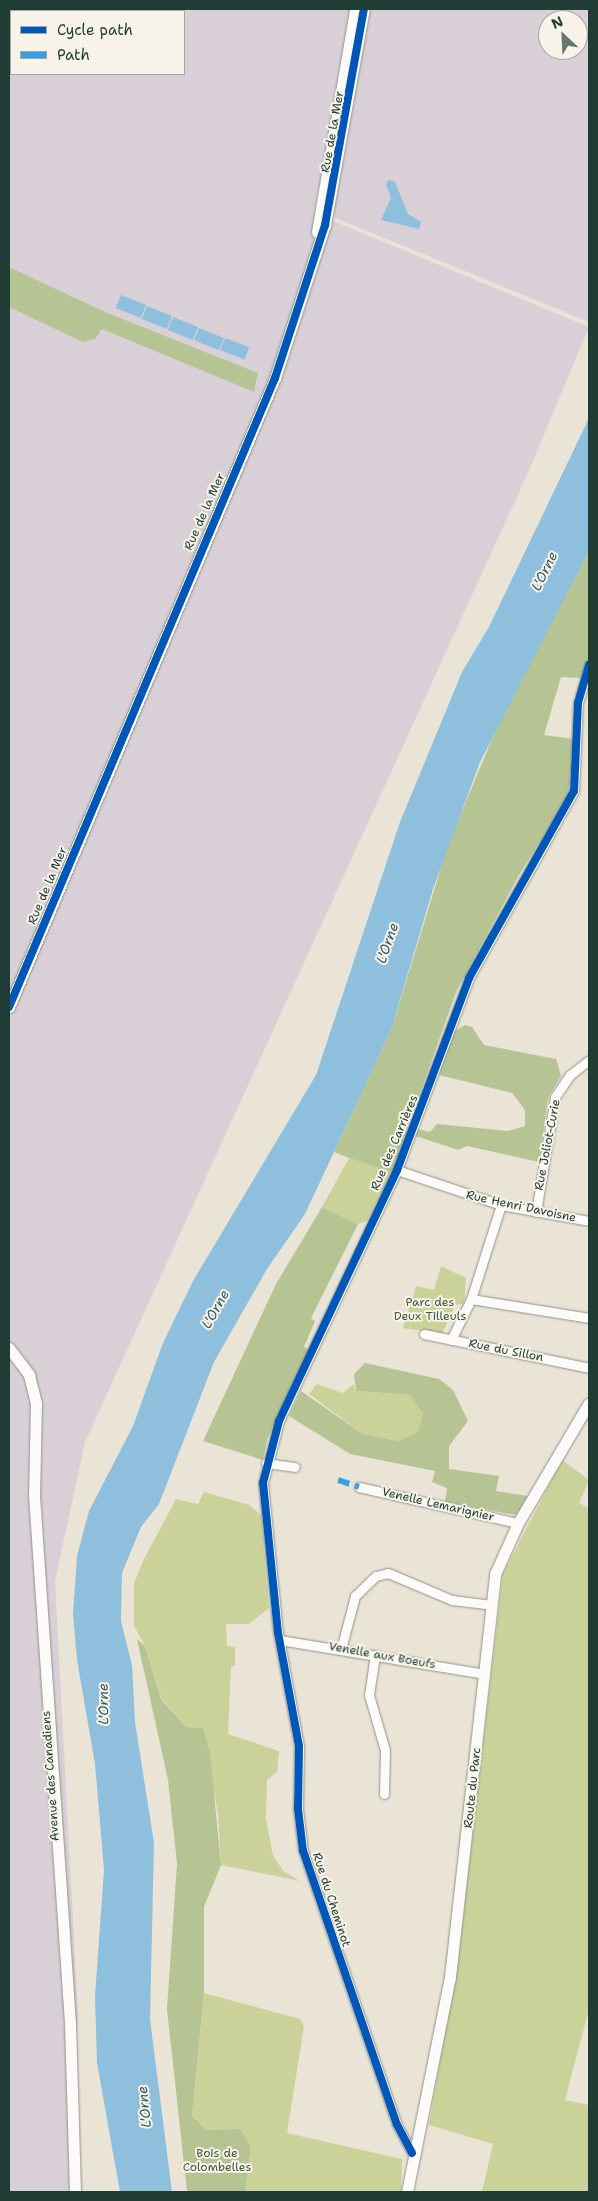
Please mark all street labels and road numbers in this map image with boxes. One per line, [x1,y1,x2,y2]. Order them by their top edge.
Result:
street label: Rue de la Mer [319,90,347,174]
street label: Rue de la Mer [182,471,228,553]
street label: Rue de la Mer [25,845,71,927]
street label: Rue des Carrières [368,1093,422,1193]
street label: Rue Joliot-Curie [532,1098,564,1192]
street label: Rue Henri Davoisne [465,1188,577,1226]
street label: Rue du Sillon [467,1337,545,1365]
street label: Venelle Lemarignier [380,1485,496,1525]
street label: Venelle aux Boeufs [327,1640,437,1672]
street label: Avenue des Canadiens [39,1710,63,1842]
street label: Route du Parc [462,1747,484,1829]
street label: Rue du Cheminot [309,1851,353,1949]

